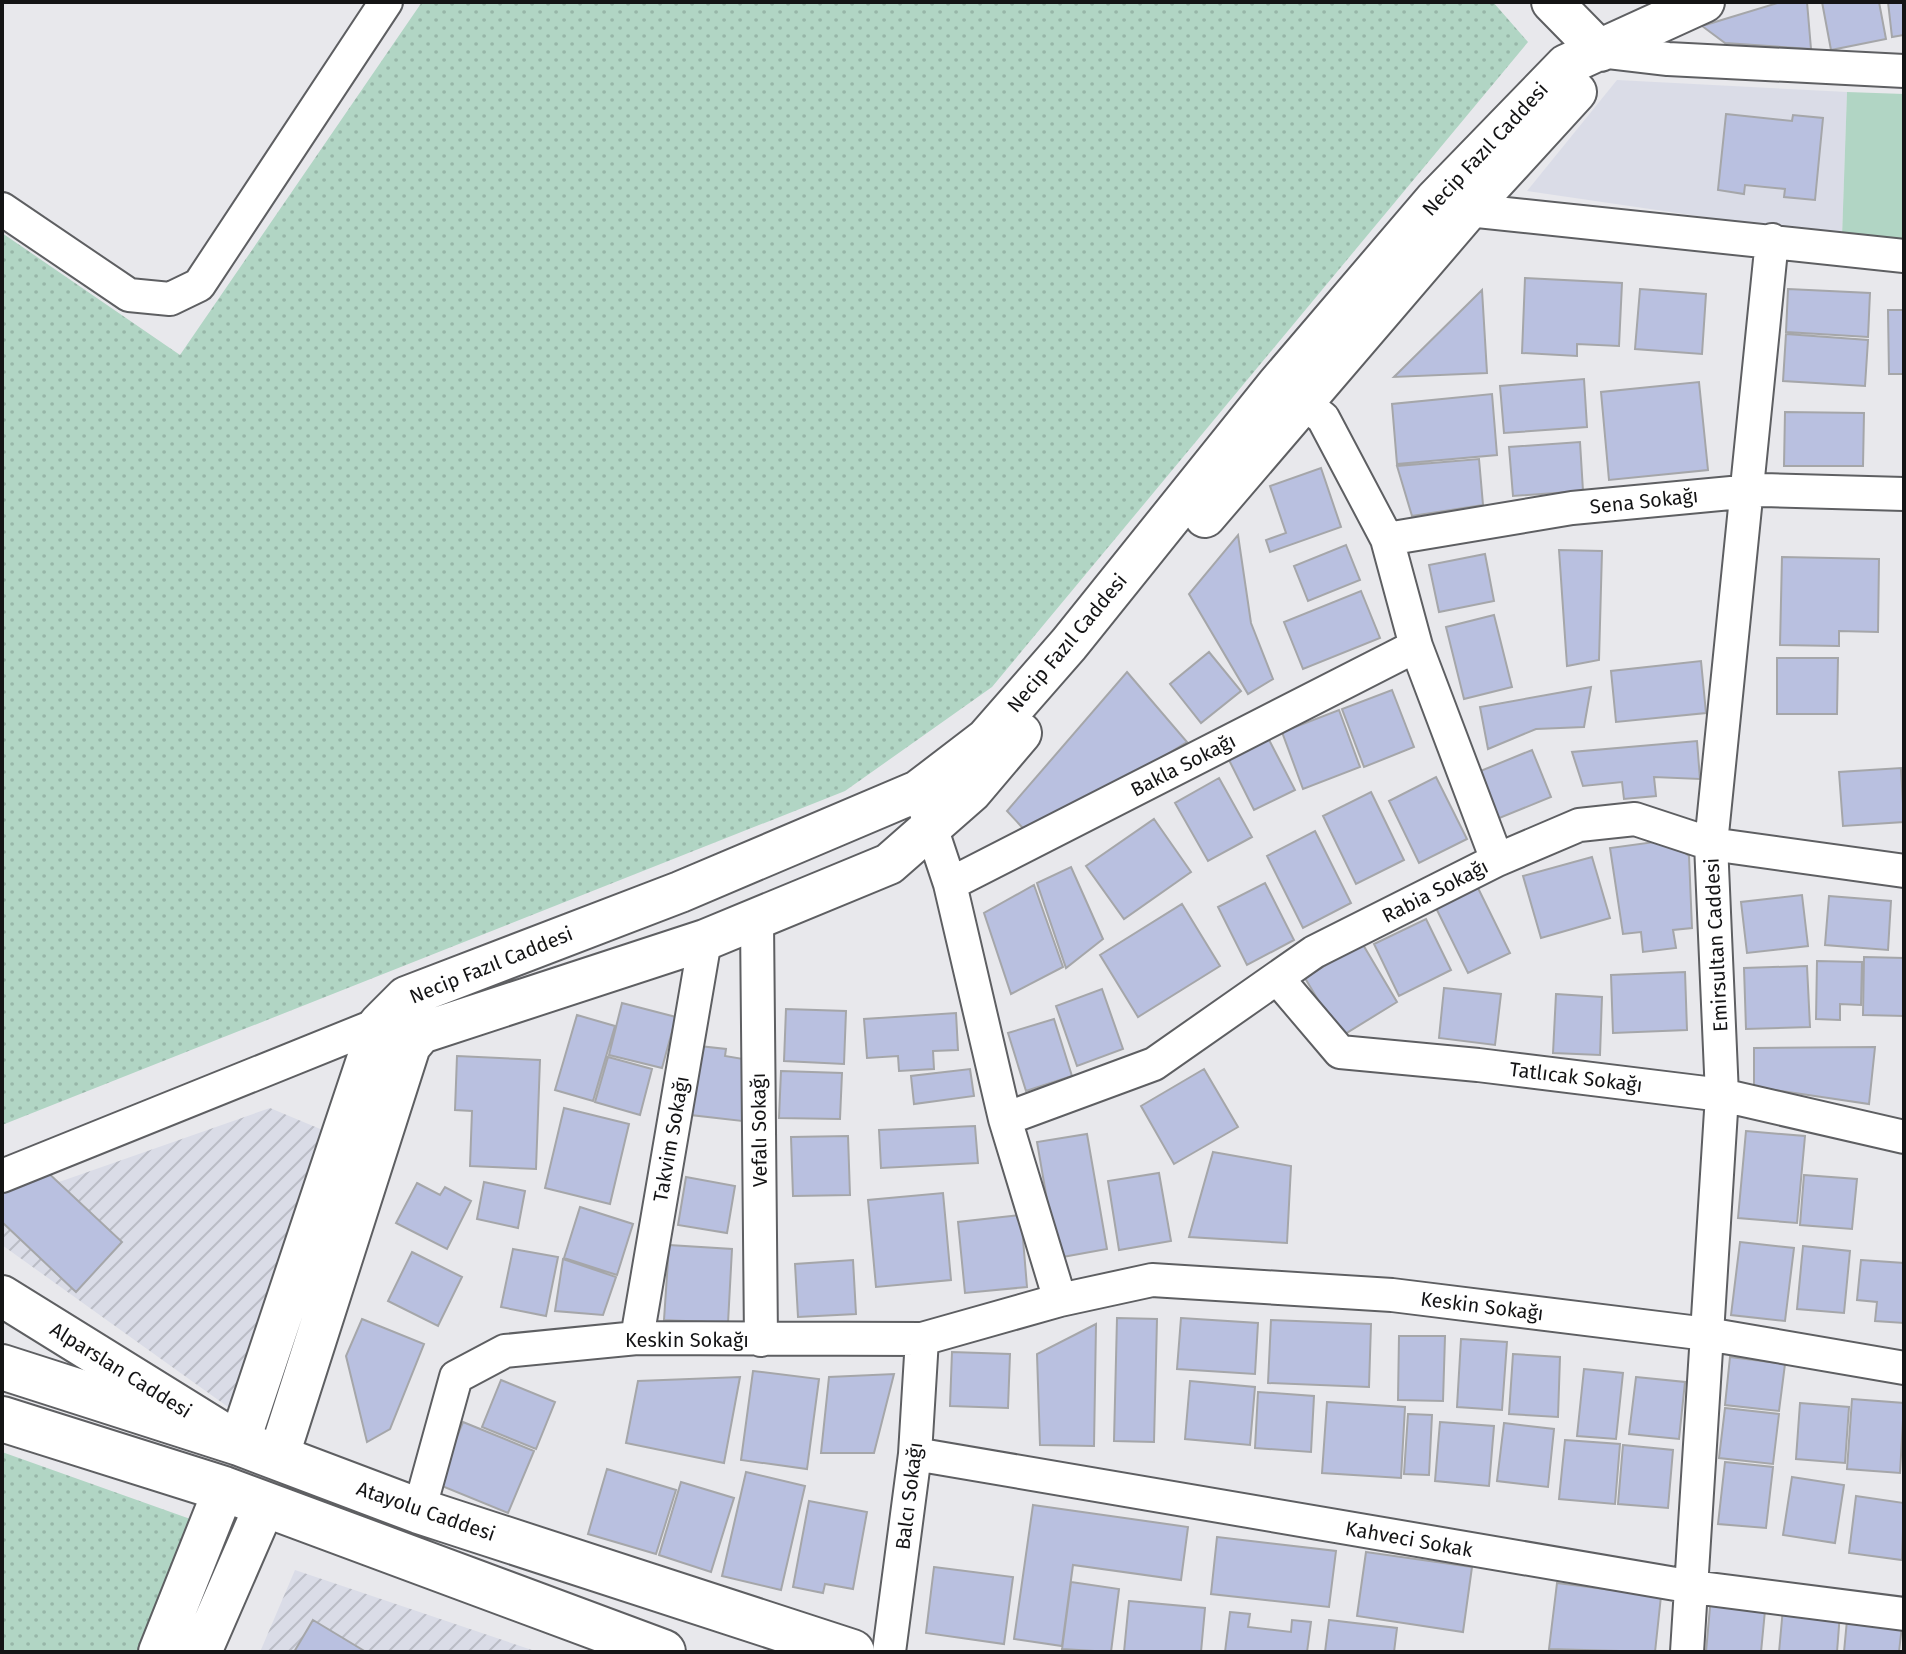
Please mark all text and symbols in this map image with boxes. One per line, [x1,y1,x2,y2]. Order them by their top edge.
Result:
street label: Necip Fazıl Caddesi [1417,77,1553,221]
street label: Sena Sokağı [1589,483,1699,519]
street label: Necip Fazıl Caddesi [1002,569,1132,717]
street label: Bakla Sokağı [1127,728,1239,802]
street label: Rabia Sokağı [1378,854,1492,928]
street label: Emirsultan Caddesi [1699,857,1733,1033]
street label: Necip Fazıl Caddesi [406,921,576,1009]
street label: Tatlıcak Sokağı [1508,1057,1644,1097]
street label: Vefalı Sokağı [746,1073,772,1187]
street label: Takvim Sokağı [648,1074,694,1204]
street label: Keskin Sokağı [1419,1287,1545,1325]
street label: Alparslan Caddesi [46,1317,196,1423]
street label: Keskin Sokağı [625,1328,749,1352]
street label: Balcı Sokağı [890,1441,928,1551]
street label: Atayolu Caddesi [354,1476,498,1546]
street label: Kahveci Sokak [1343,1516,1475,1562]

